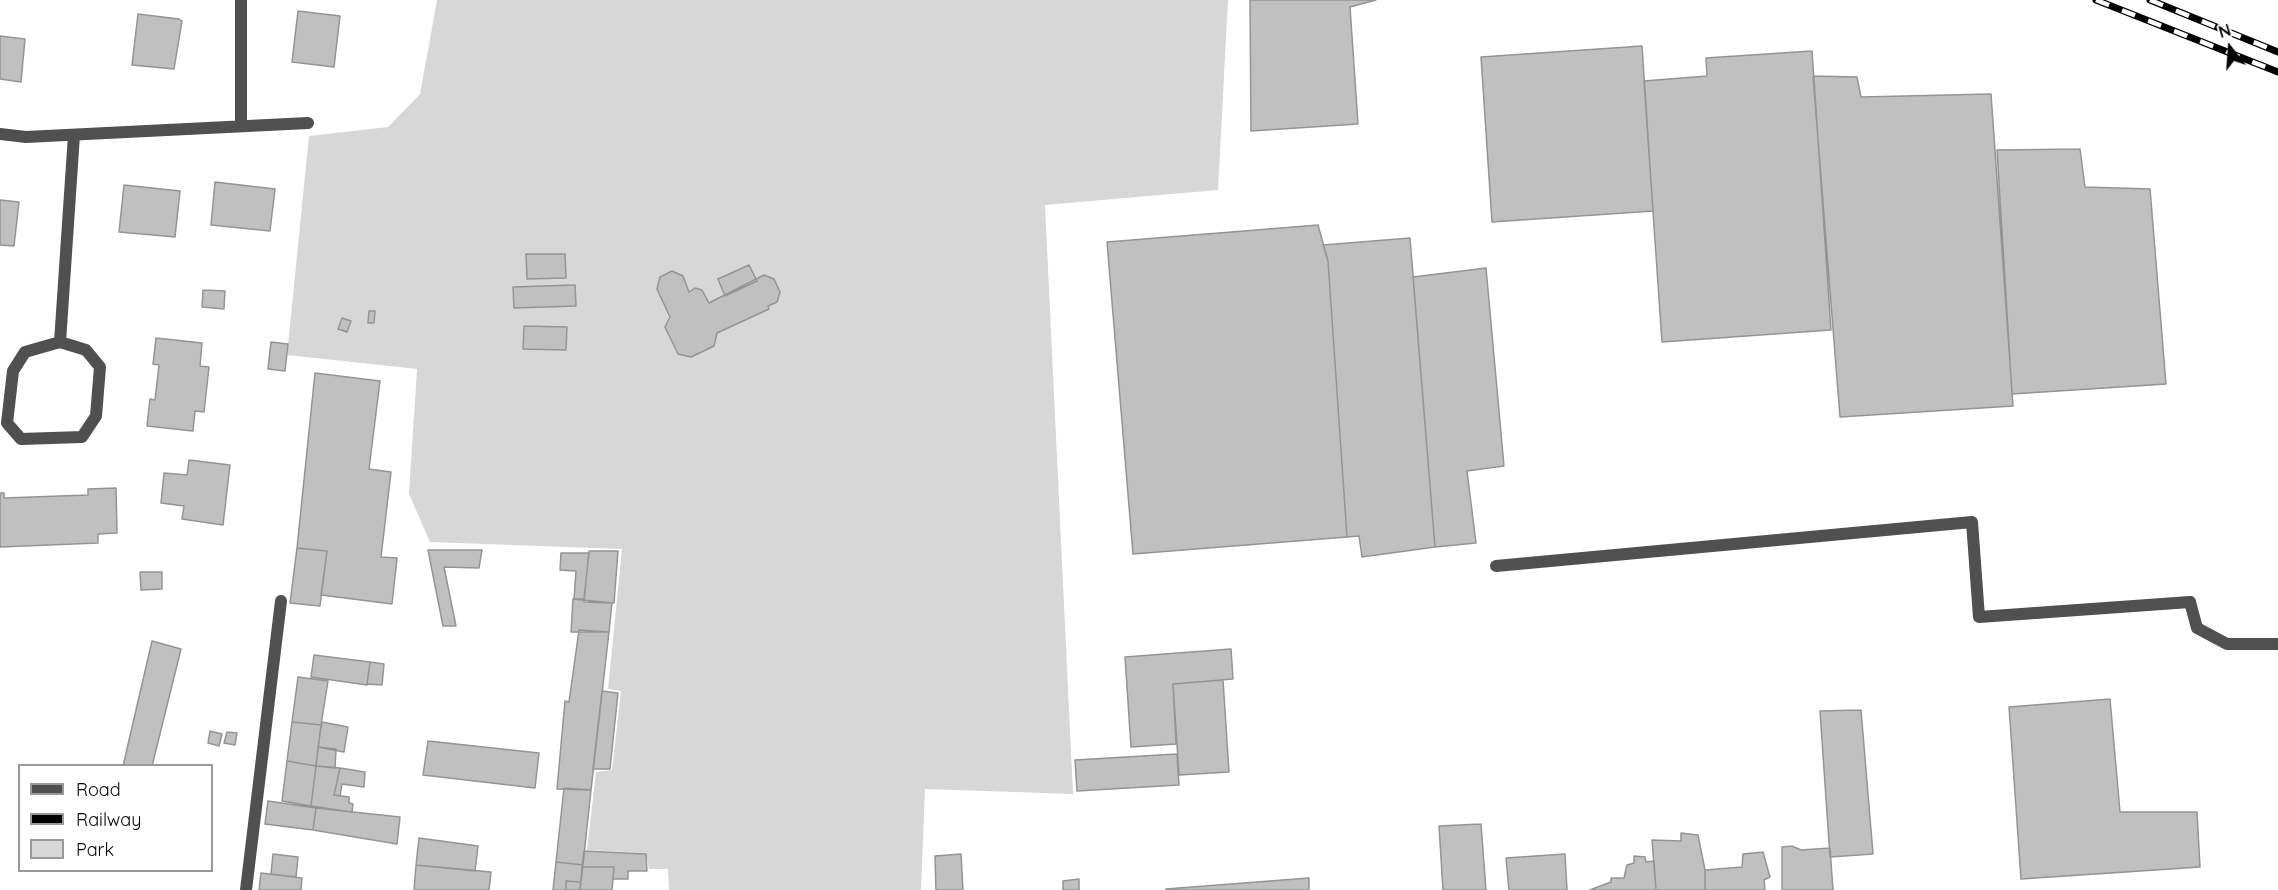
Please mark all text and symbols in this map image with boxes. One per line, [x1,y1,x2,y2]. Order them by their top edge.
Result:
north arrow [2200,18,2260,78]
text: N [2216,20,2233,42]
legend [18,764,213,872]
text: Road [76,778,121,801]
text: Railway [76,808,142,831]
text: Park [76,838,114,861]

